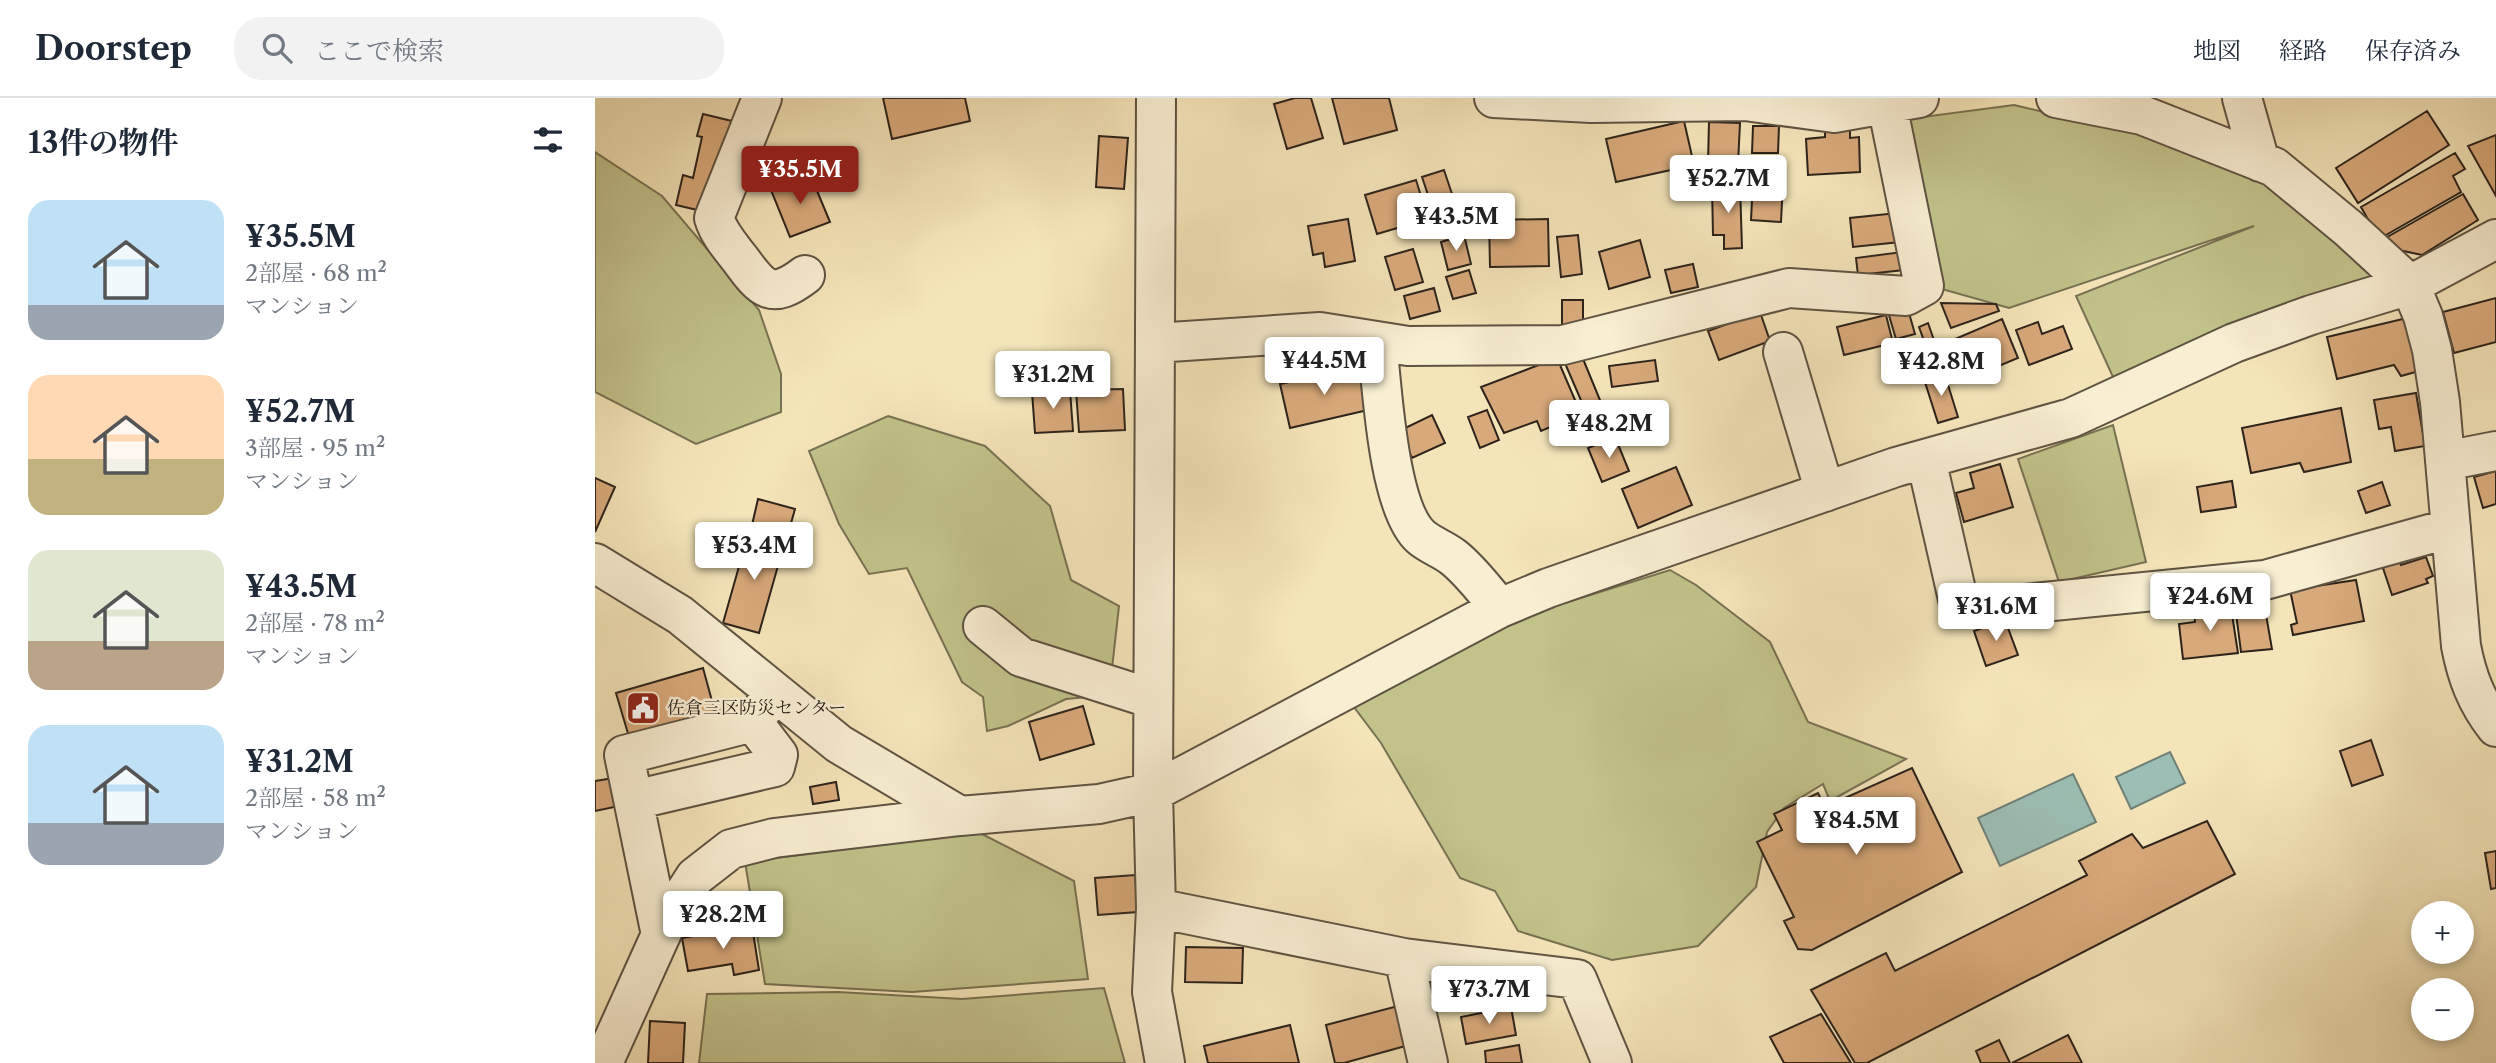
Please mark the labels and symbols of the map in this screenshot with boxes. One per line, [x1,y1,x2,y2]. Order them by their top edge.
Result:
pin: ¥35.5M [743,146,857,206]
pin: ¥52.7M [1671,156,1785,215]
pin: ¥43.5M [1399,194,1513,253]
pin: ¥44.5M [1267,338,1381,397]
pin: ¥42.8M [1884,338,1998,398]
pin: ¥31.2M [996,352,1110,411]
pin: ¥48.2M [1552,400,1666,460]
pin: ¥53.4M [697,522,811,582]
pin: ¥24.6M [2153,574,2267,633]
pin: ¥31.6M [1939,584,2053,643]
public building icon: 佐倉三区防災センター [624,689,662,727]
place label: 佐倉三区防災センター [667,697,846,719]
pin: ¥84.5M [1799,798,1913,857]
pin: ¥28.2M [666,892,780,951]
pin: ¥73.7M [1432,967,1546,1026]

